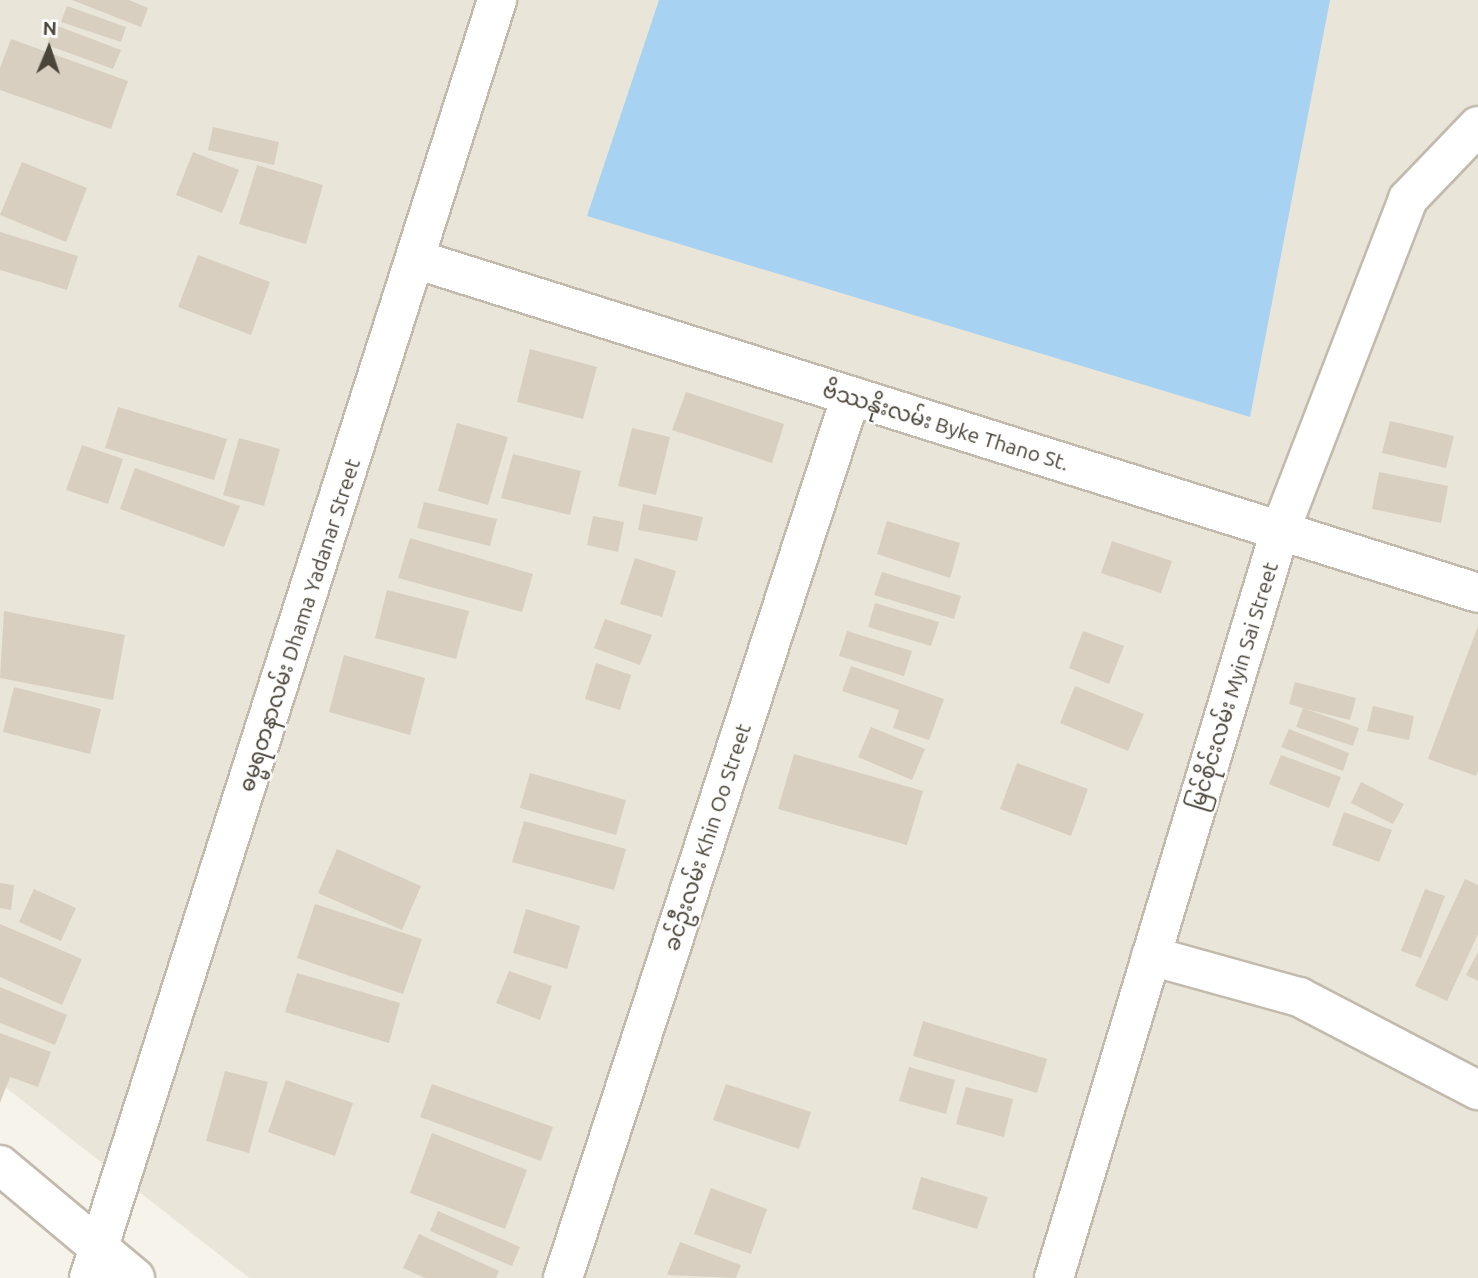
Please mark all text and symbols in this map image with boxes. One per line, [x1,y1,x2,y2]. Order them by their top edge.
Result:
north arrow [14,14,84,84]
text: N [42,17,57,39]
street label: ဗိဿနိုးလမ်း Byke Thano St. [820,377,1072,475]
street label: ဓမ္မရတနာလမ်း Dhama Yadanar Street [233,455,365,795]
street label: မြင်စိုင်းလမ်း Myin Sai Street [1183,559,1283,813]
street label: ခင်ဦးလမ်း Khin Oo Street [658,720,756,954]

